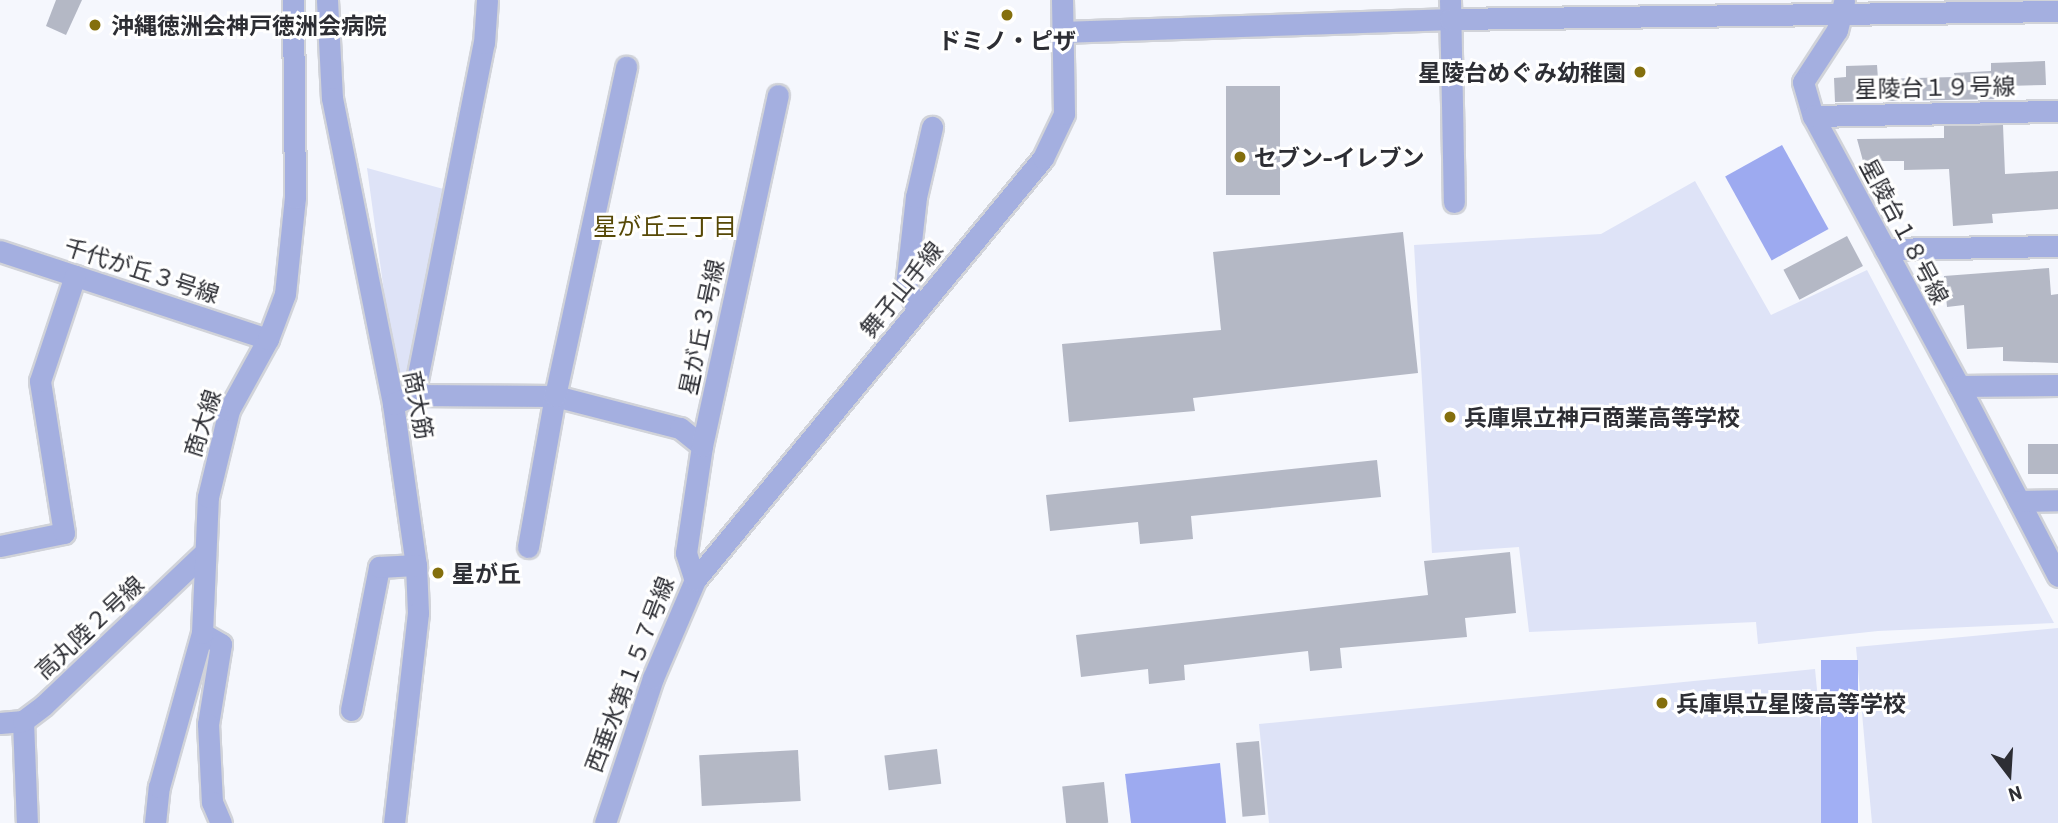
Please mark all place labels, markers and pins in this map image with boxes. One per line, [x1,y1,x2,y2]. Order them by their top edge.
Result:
marker: ドミノ・ピザ [999,7,1015,23]
place label: 沖縄徳洲会神戸徳洲会病院 [111,11,387,39]
marker: 沖縄徳洲会神戸徳洲会病院 [85,15,105,35]
place label: ドミノ・ピザ [938,26,1076,54]
place label: 星陵台めぐみ幼稚園 [1419,58,1626,86]
marker: 星陵台めぐみ幼稚園 [1632,64,1648,80]
place label: セブン-イレブン [1254,143,1424,171]
marker: セブン-イレブン [1232,149,1248,165]
place label: 兵庫県立神戸商業高等学校 [1464,403,1740,431]
marker: 兵庫県立神戸商業高等学校 [1442,409,1458,425]
place label: 星が丘 [452,559,521,587]
marker: 星が丘 [430,565,446,581]
place label: 兵庫県立星陵高等学校 [1676,689,1906,717]
marker: 兵庫県立星陵高等学校 [1654,695,1670,711]

